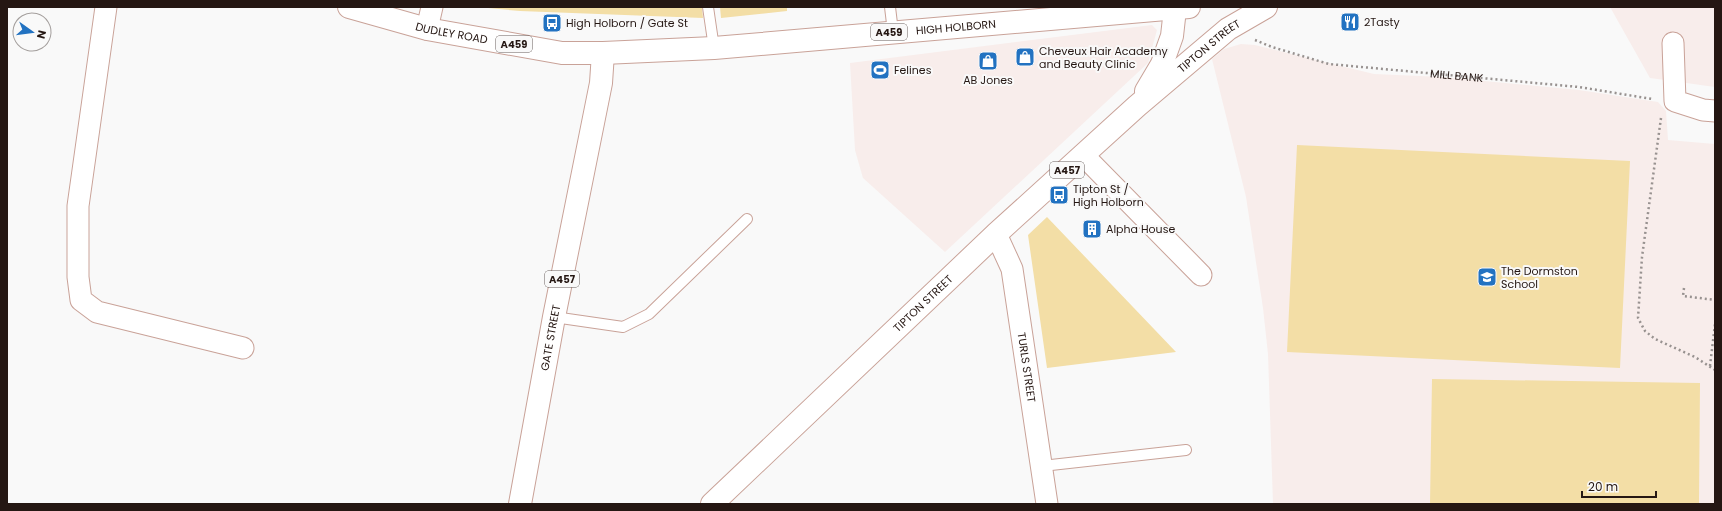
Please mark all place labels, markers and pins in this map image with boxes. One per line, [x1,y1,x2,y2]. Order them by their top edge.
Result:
restaurant icon: 2Tasty [1339,11,1361,33]
bus stop icon: High Holborn / Gate St [541,12,563,34]
place label: 2Tasty [1364,14,1400,30]
place label: High Holborn / Gate St [566,15,688,31]
place label: Cheveux Hair Academy and Beauty Clinic [1039,43,1168,72]
shop icon: Cheveux Hair Academy and Beauty Clinic [1014,46,1036,68]
shop icon: AB Jones [977,50,999,72]
sports icon: Felines [869,59,891,81]
place label: Felines [894,62,932,78]
place label: AB Jones [963,72,1013,88]
place label: Tipton St / High Holborn [1073,181,1144,210]
bus stop icon: Tipton St / High Holborn [1048,184,1070,206]
building icon: Alpha House [1081,218,1103,240]
place label: Alpha House [1106,221,1175,237]
place label: The Dormston School [1501,263,1578,292]
school or university icon: The Dormston School [1476,266,1498,288]

